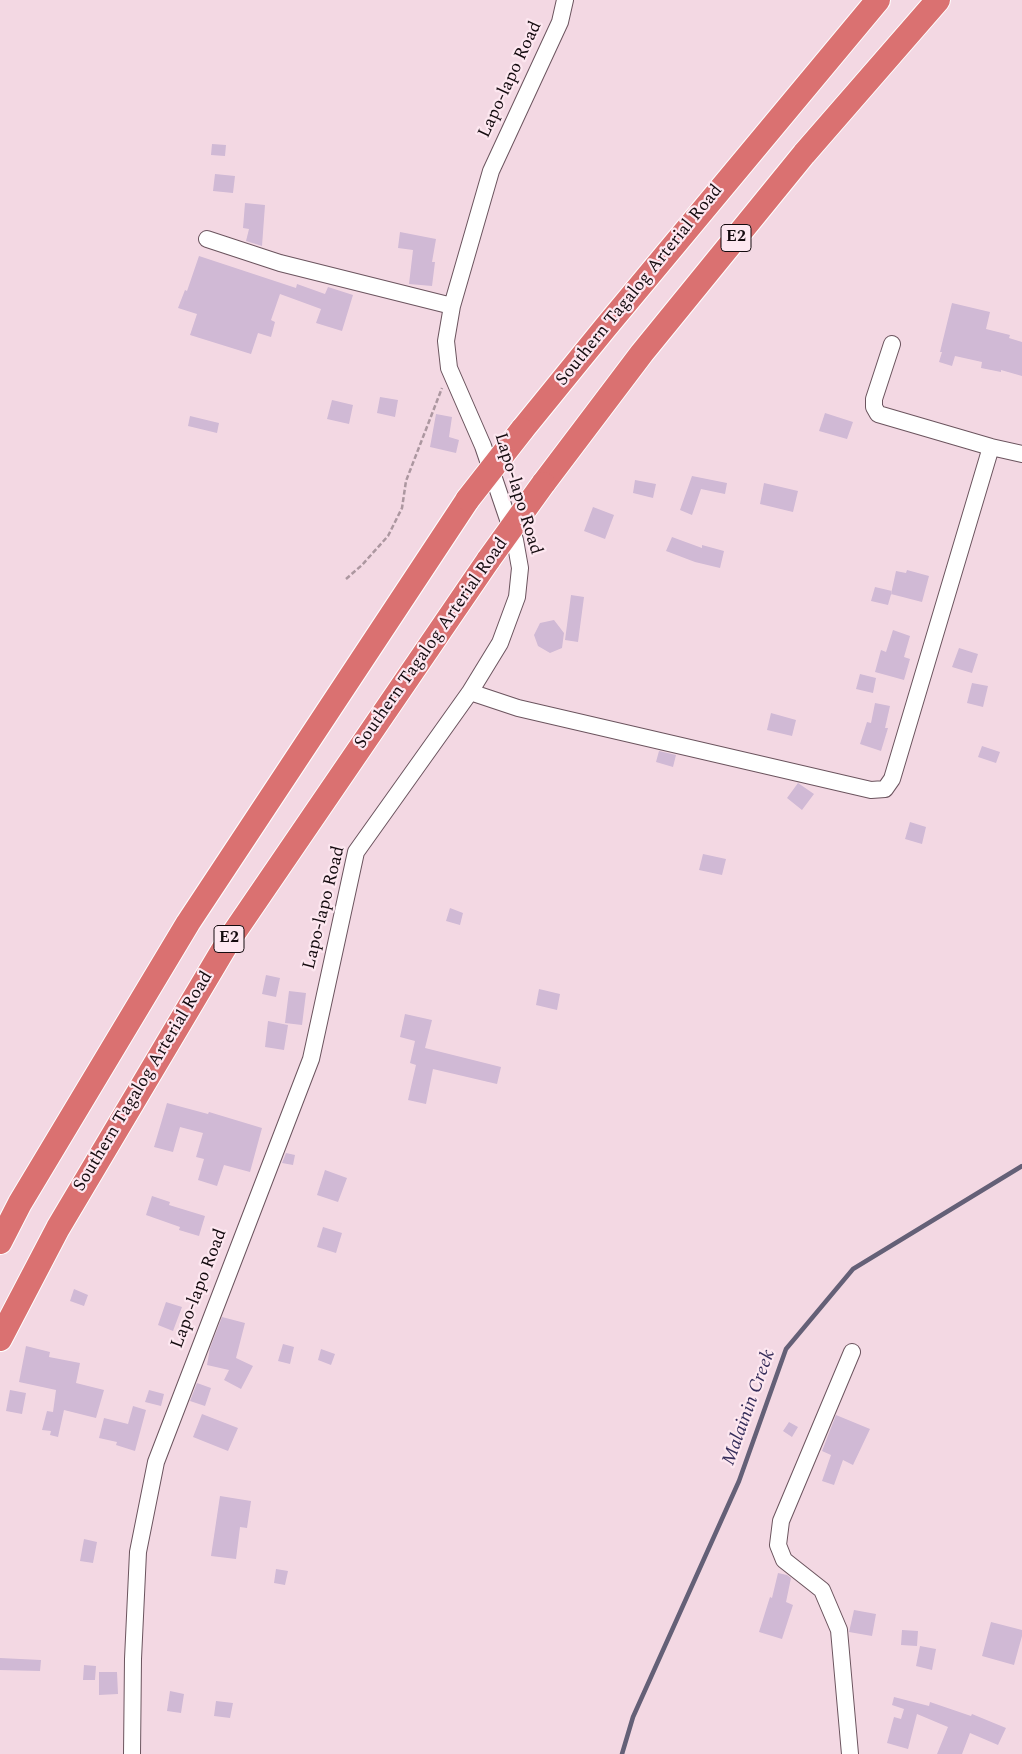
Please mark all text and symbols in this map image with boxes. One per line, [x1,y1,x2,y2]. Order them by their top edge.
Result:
street label: Lapo-lapo Road [475,18,547,142]
street label: Southern Tagalog Arterial Road [552,181,728,391]
road number: E2 [721,224,751,252]
street label: Lapo-lapo Road [488,430,546,558]
street label: Southern Tagalog Arterial Road [351,534,513,754]
street label: Lapo-lapo Road [299,844,351,972]
road number: E2 [214,926,244,952]
street label: Southern Tagalog Arterial Road [70,968,218,1196]
street label: Lapo-lapo Road [167,1226,233,1352]
water label: Malainin Creek [719,1347,781,1469]

